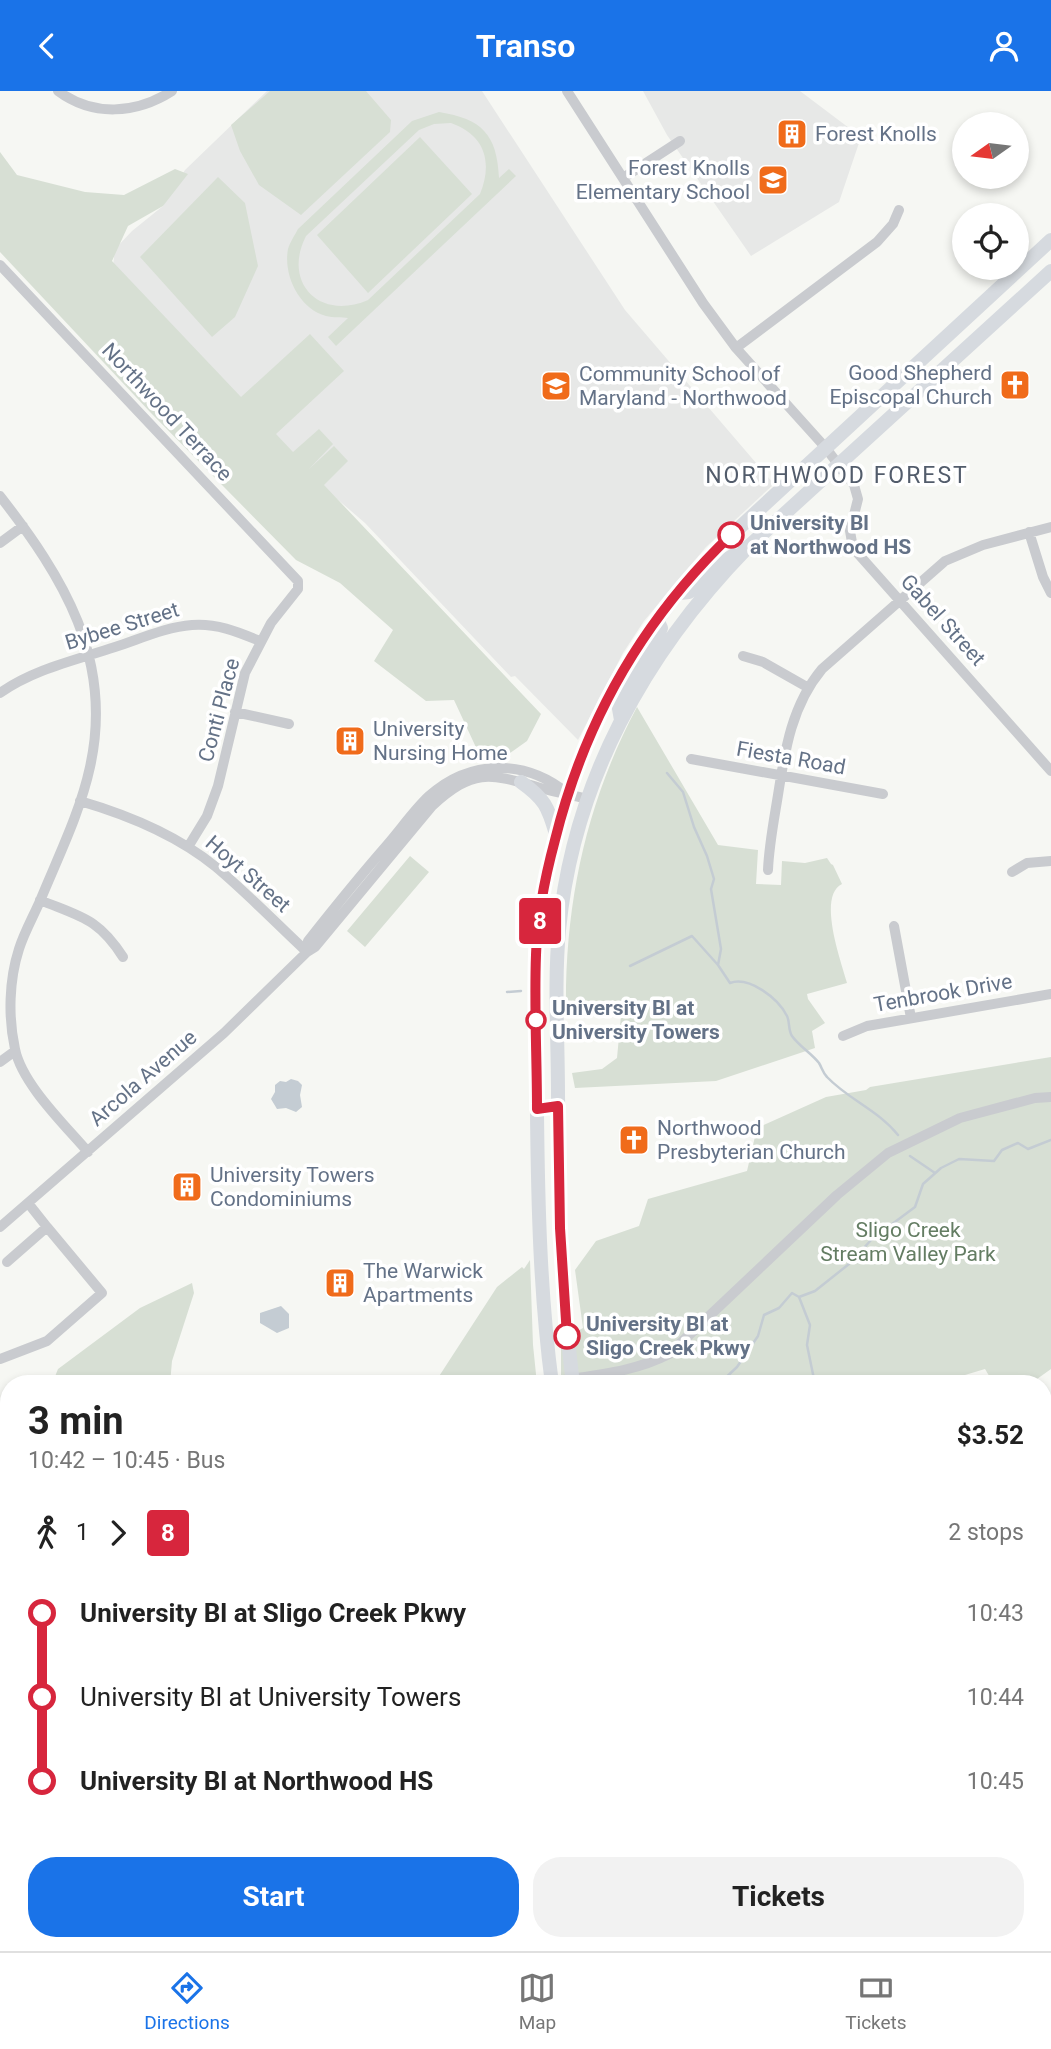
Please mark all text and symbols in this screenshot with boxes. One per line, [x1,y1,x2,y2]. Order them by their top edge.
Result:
icon: back [28,27,66,65]
text: Transo [476,27,575,65]
icon: person [985,27,1023,65]
north arrow [952,112,1029,189]
map controls [952,112,1029,280]
building icon: Forest Knolls [775,117,809,151]
place label: Forest Knolls [815,122,937,146]
place label: Forest Knolls Elementary School [576,156,750,204]
school or university icon: Forest Knolls Elementary School [756,163,790,197]
button: locate [952,203,1029,280]
street label: Northwood Terrace [97,338,237,486]
place label: Good Shepherd Episcopal Church [830,361,992,409]
place label: Community School of Maryland - Northwood [579,362,787,410]
church icon: Good Shepherd Episcopal Church [998,368,1032,402]
school or university icon: Community School of Maryland - Northwood [539,369,573,403]
district label: NORTHWOOD FOREST [705,462,969,489]
place label: University Bl at Northwood HS [750,511,911,559]
marker: University Bl at Northwood HS [718,522,744,548]
street label: Gabel Street [896,569,990,671]
street label: Bybee Street [62,597,182,655]
street label: Conti Place [194,656,244,764]
place label: University Nursing Home [373,717,508,765]
building icon: University Nursing Home [333,724,367,758]
street label: Fiesta Road [735,737,847,779]
street label: Hoyt Street [201,831,295,917]
line badge: 8 [517,898,563,944]
text: 8 [533,907,547,935]
street label: Tenbrook Drive [872,969,1014,1017]
place label: University Bl at University Towers [552,996,720,1044]
marker: University Bl at University Towers [526,1010,546,1030]
street label: Arcola Avenue [85,1025,201,1131]
place label: Northwood Presbyterian Church [657,1116,846,1164]
church icon: Northwood Presbyterian Church [617,1123,651,1157]
place label: University Towers Condominiums [210,1163,375,1211]
building icon: University Towers Condominiums [170,1170,204,1204]
park label: Sligo Creek Stream Valley Park [820,1218,996,1266]
place label: The Warwick Apartments [363,1259,483,1307]
building icon: The Warwick Apartments [323,1266,357,1300]
place label: University Bl at Sligo Creek Pkwy [586,1312,751,1360]
marker: University Bl at Sligo Creek Pkwy [554,1323,580,1349]
text: 3 min [28,1399,124,1443]
text: $3.52 [957,1420,1024,1450]
text: 10:42 – 10:45 · Bus [28,1447,225,1474]
icon: walk [28,1514,66,1552]
icon: forward [99,1514,137,1552]
text: 1 [76,1519,89,1546]
text: 8 [161,1519,175,1547]
text: 2 stops [948,1519,1024,1546]
text: University Bl at Sligo Creek Pkwy [80,1598,466,1628]
text: 10:43 [967,1600,1024,1627]
text: University Bl at University Towers [80,1682,461,1712]
text: 10:44 [967,1684,1024,1711]
text: University Bl at Northwood HS [80,1766,433,1796]
text: 10:45 [967,1768,1024,1795]
button: Start [28,1857,519,1937]
button: Tickets [533,1857,1024,1937]
tab: Directions [144,1969,230,2034]
tab: Map [518,1969,556,2034]
tab: Tickets [845,1969,907,2034]

